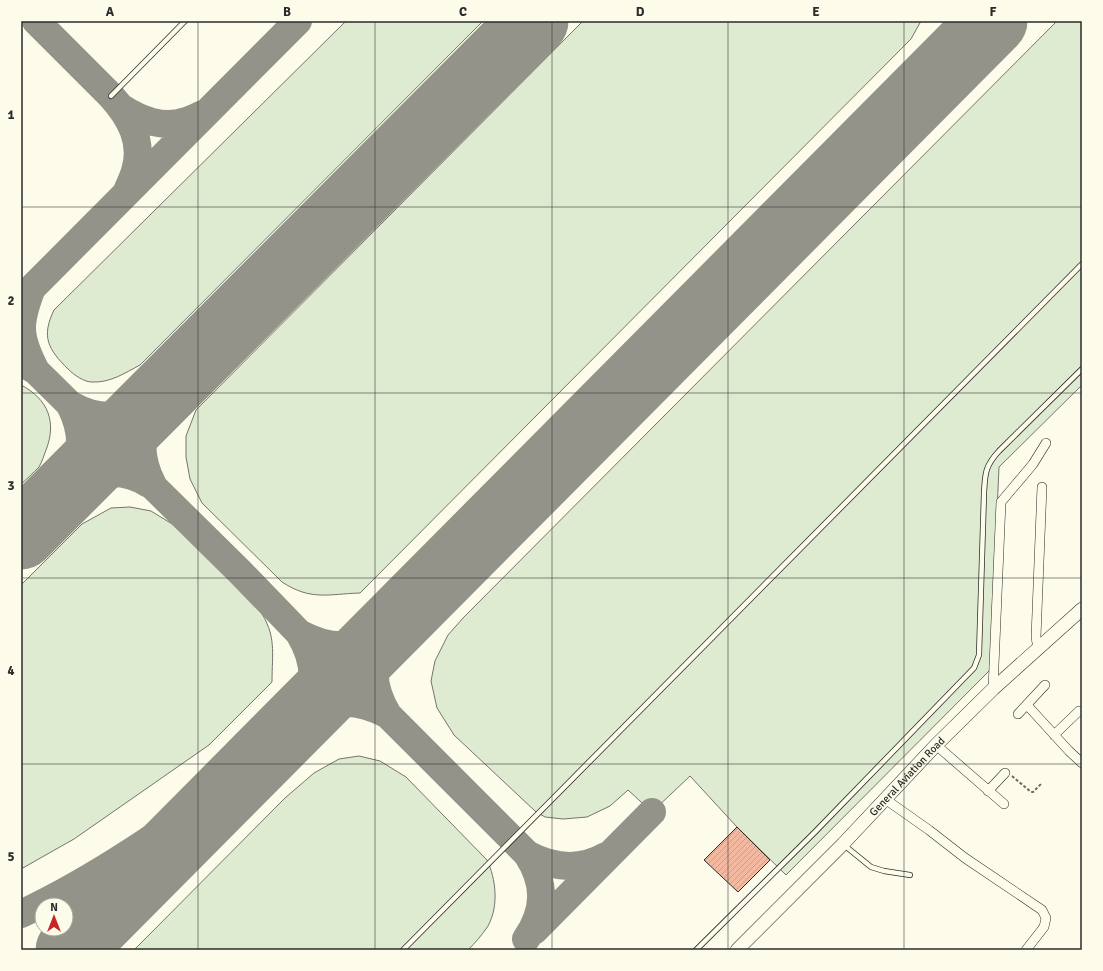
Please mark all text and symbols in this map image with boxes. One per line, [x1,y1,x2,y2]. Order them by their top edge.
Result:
text: A [106,4,115,20]
text: B [283,4,291,20]
text: C [459,4,467,20]
text: D [636,4,645,20]
text: E [812,4,820,20]
text: F [990,4,997,20]
text: 1 [7,107,15,123]
text: 2 [7,293,15,309]
text: 3 [7,478,15,494]
text: 4 [7,663,15,679]
street label: General Aviation Road [867,734,948,819]
text: 5 [7,849,15,865]
north arrow [34,897,74,937]
text: N [50,901,58,914]

